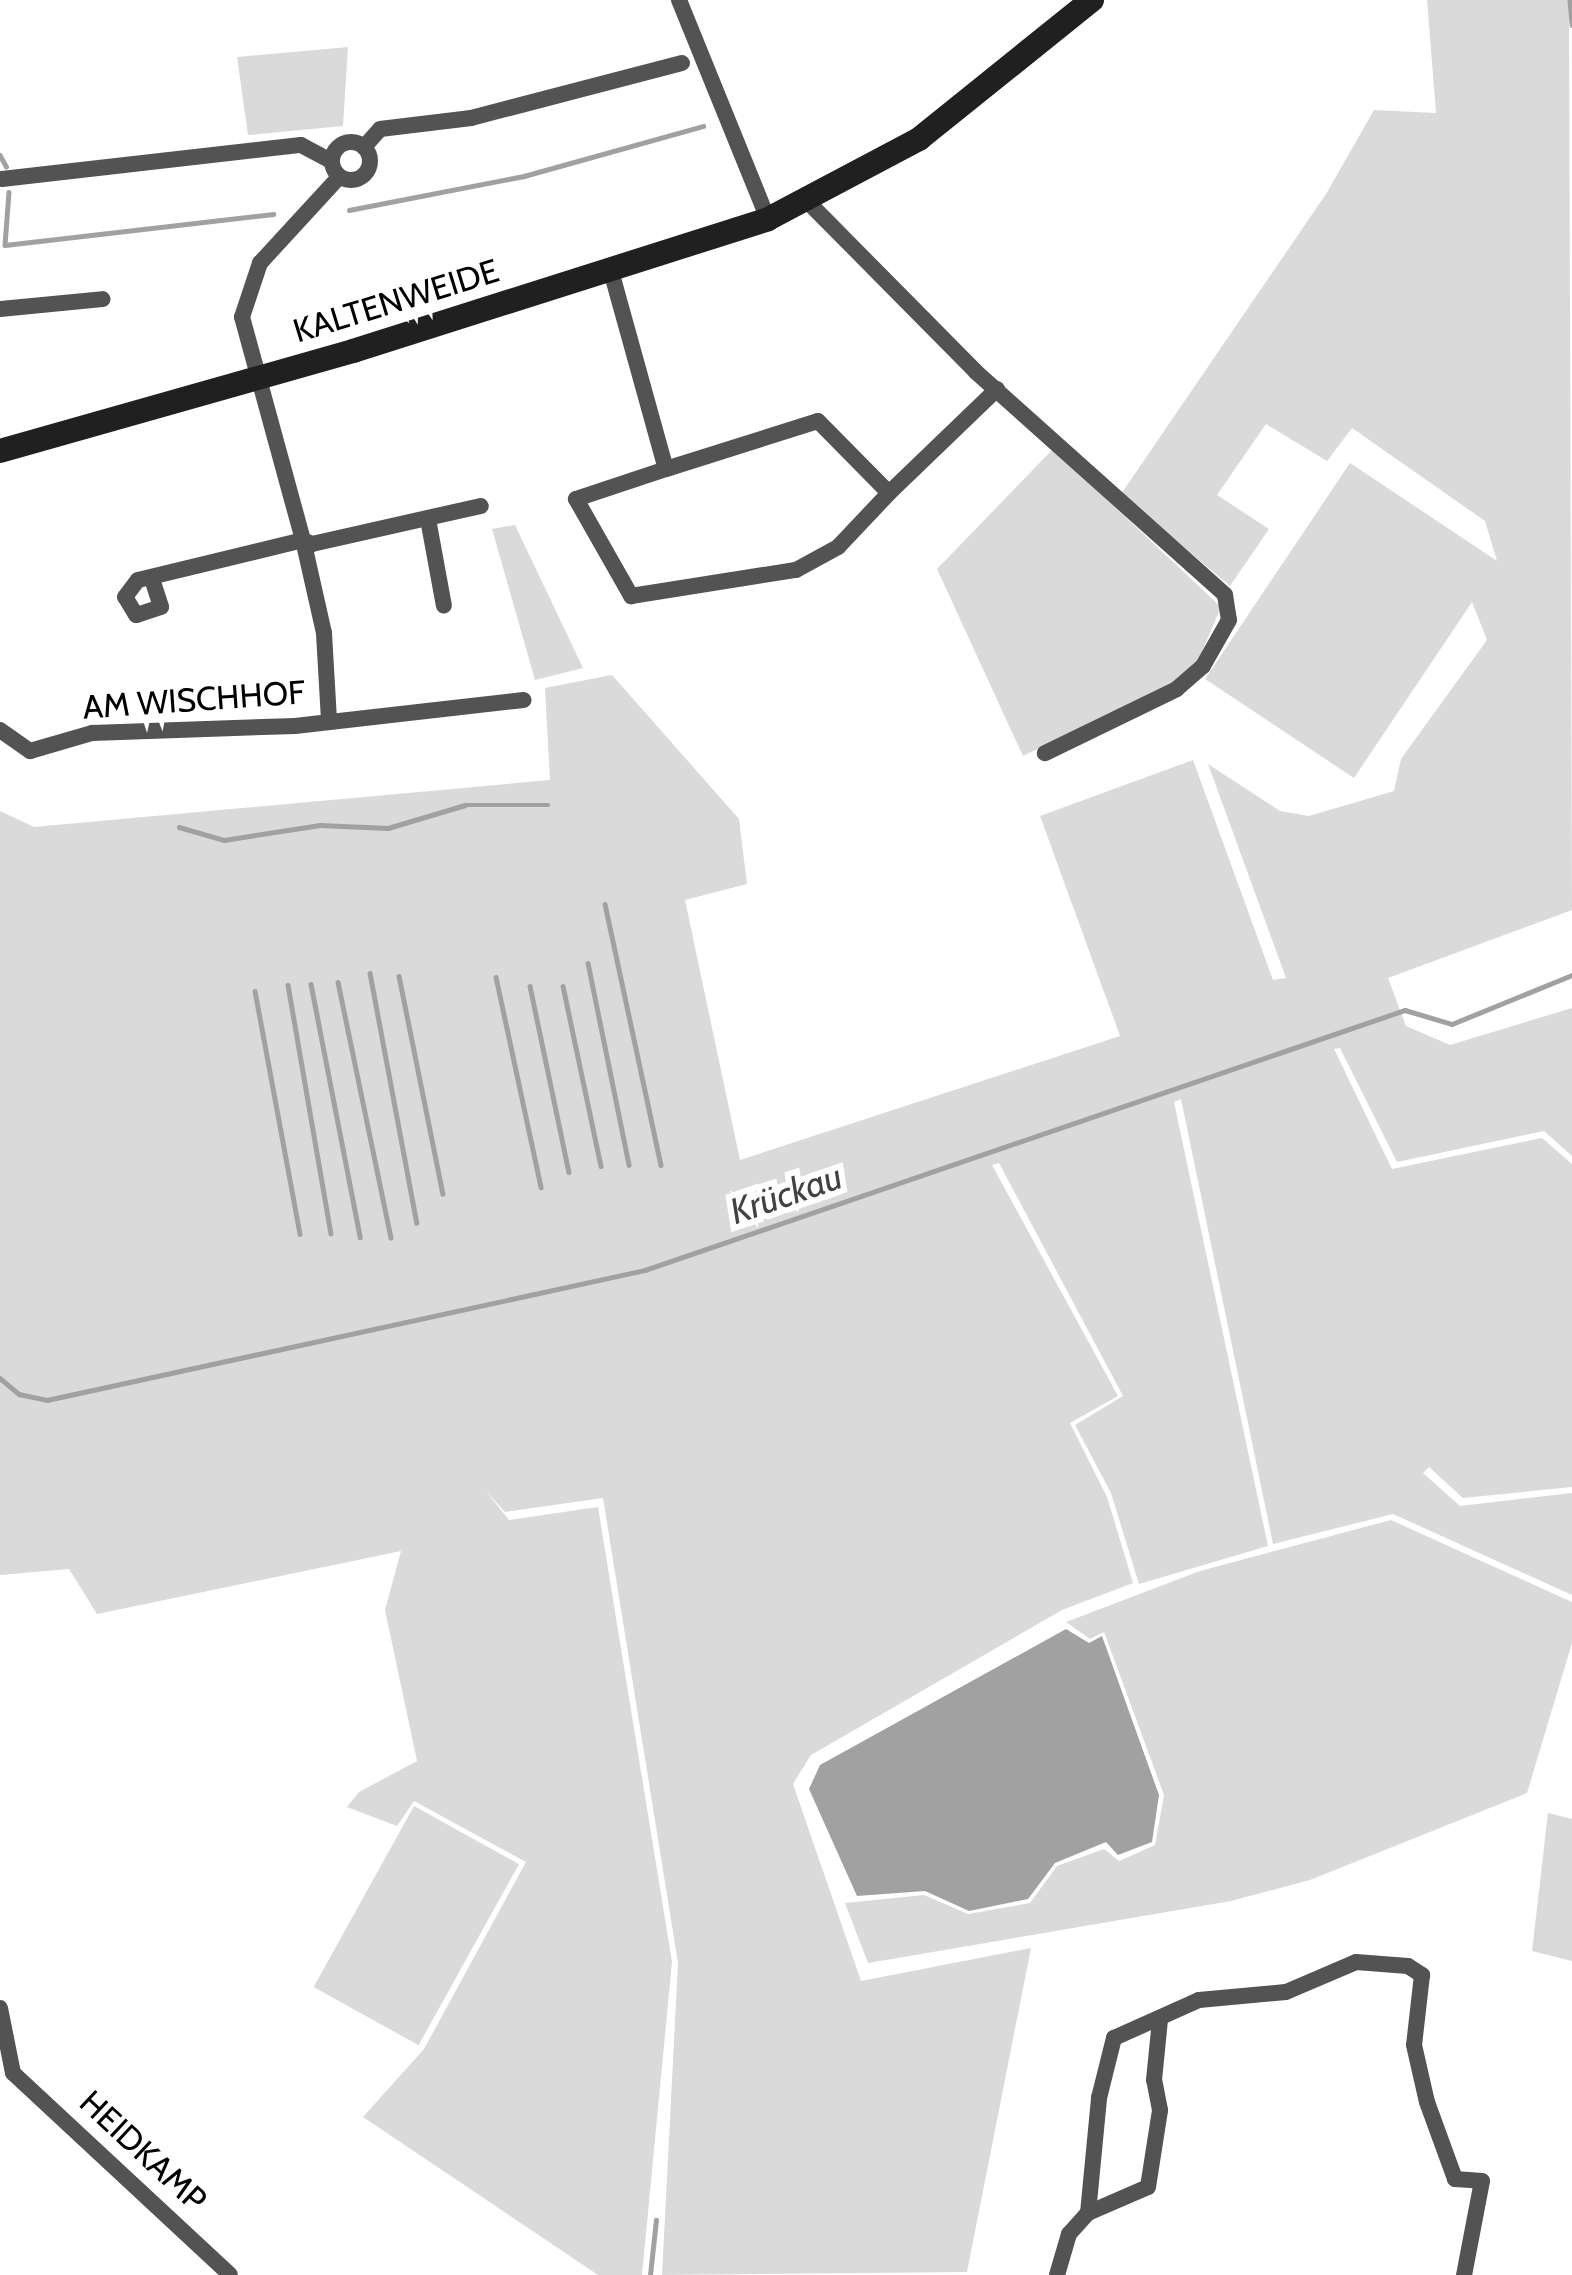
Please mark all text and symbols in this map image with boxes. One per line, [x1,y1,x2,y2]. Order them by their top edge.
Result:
street label: KALTENWEIDE [289,251,503,351]
street label: AM WISCHHOF [81,672,307,728]
water label: Krückau [724,1155,848,1233]
street label: HEIDKAMP [72,2082,214,2220]

